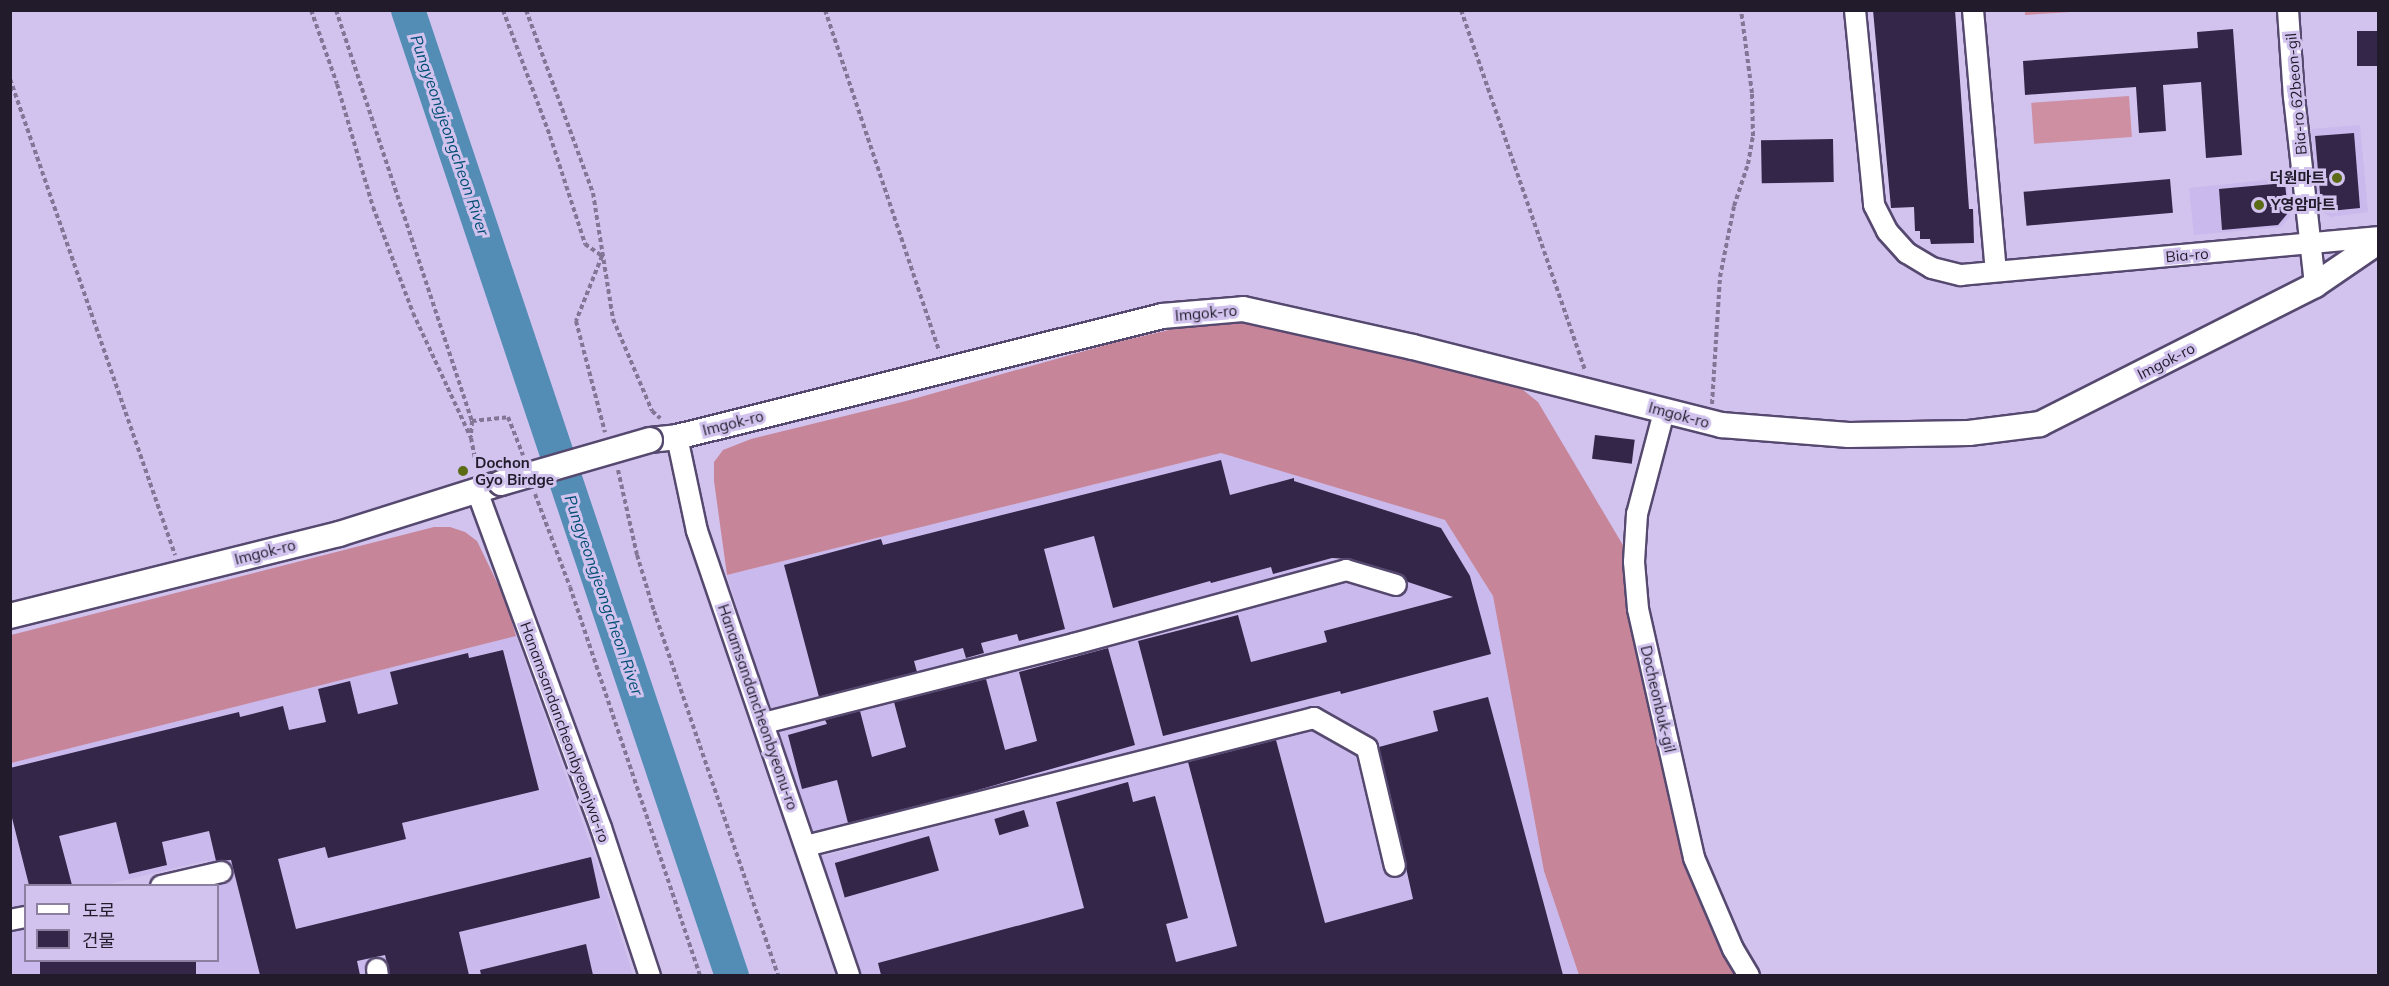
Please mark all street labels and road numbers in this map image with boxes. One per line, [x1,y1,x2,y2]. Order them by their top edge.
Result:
street label: Bia-ro 62beon-gil [2282,32,2310,156]
street label: Bia-ro [2165,244,2209,266]
street label: Imgok-ro [1174,301,1238,325]
street label: Imgok-ro [2134,339,2198,383]
street label: Imgok-ro [1647,398,1711,432]
street label: Imgok-ro [701,407,765,439]
street label: Imgok-ro [233,536,297,568]
street label: Hanamsandancheonbyeonu-ro [714,602,802,812]
street label: Hanamsandancheonbyeonjwa-ro [517,619,613,845]
street label: Docheonbuk-gil [1637,644,1679,754]

